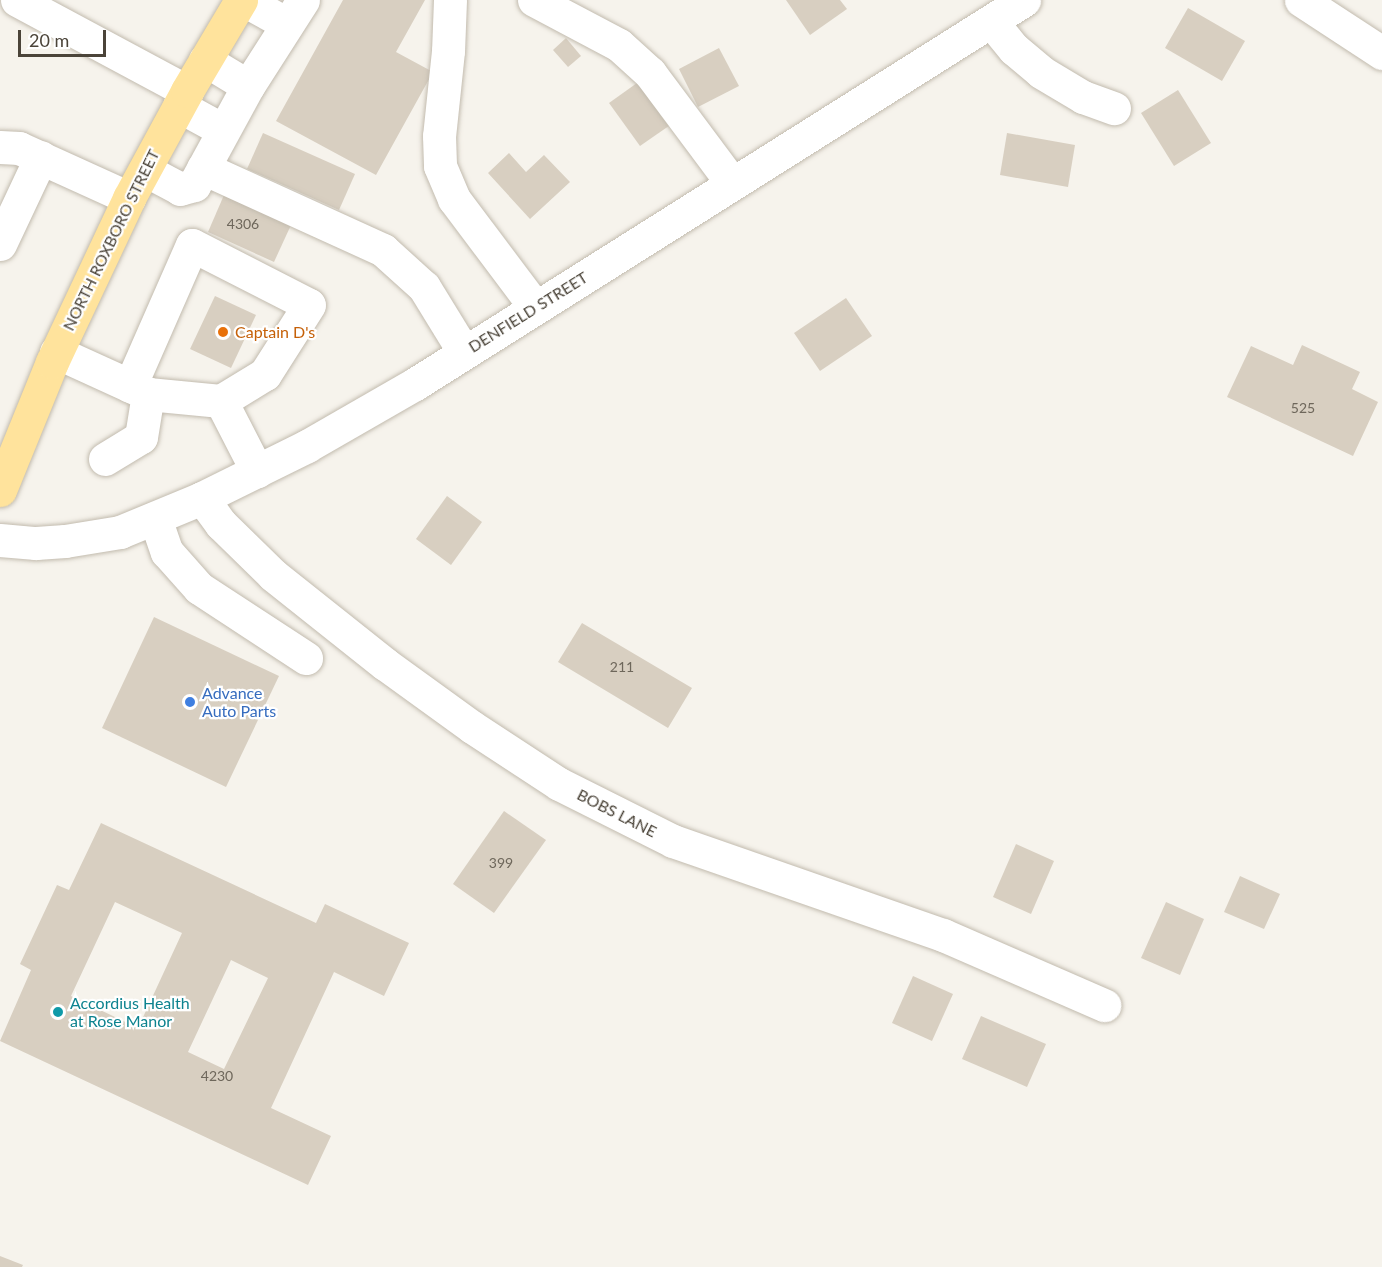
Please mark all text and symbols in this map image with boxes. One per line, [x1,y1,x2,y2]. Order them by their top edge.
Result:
scale bar [21,18,110,56]
text: 20 m [29,29,69,51]
street label: NORTH ROXBORO STREET [59,146,163,334]
house number: 4306 [227,216,259,232]
street label: DENFIELD STREET [465,268,591,356]
place label: Captain D's [235,322,315,342]
marker: Captain D's [216,325,230,339]
house number: 525 [1291,400,1315,416]
house number: 211 [610,659,634,675]
place label: Advance Auto Parts [202,683,276,721]
marker: Advance Auto Parts [183,695,197,709]
street label: BOBS LANE [574,785,660,841]
house number: 399 [489,855,513,871]
place label: Accordius Health at Rose Manor [70,993,190,1031]
marker: Accordius Health at Rose Manor [51,1005,65,1019]
house number: 4230 [201,1068,233,1084]

